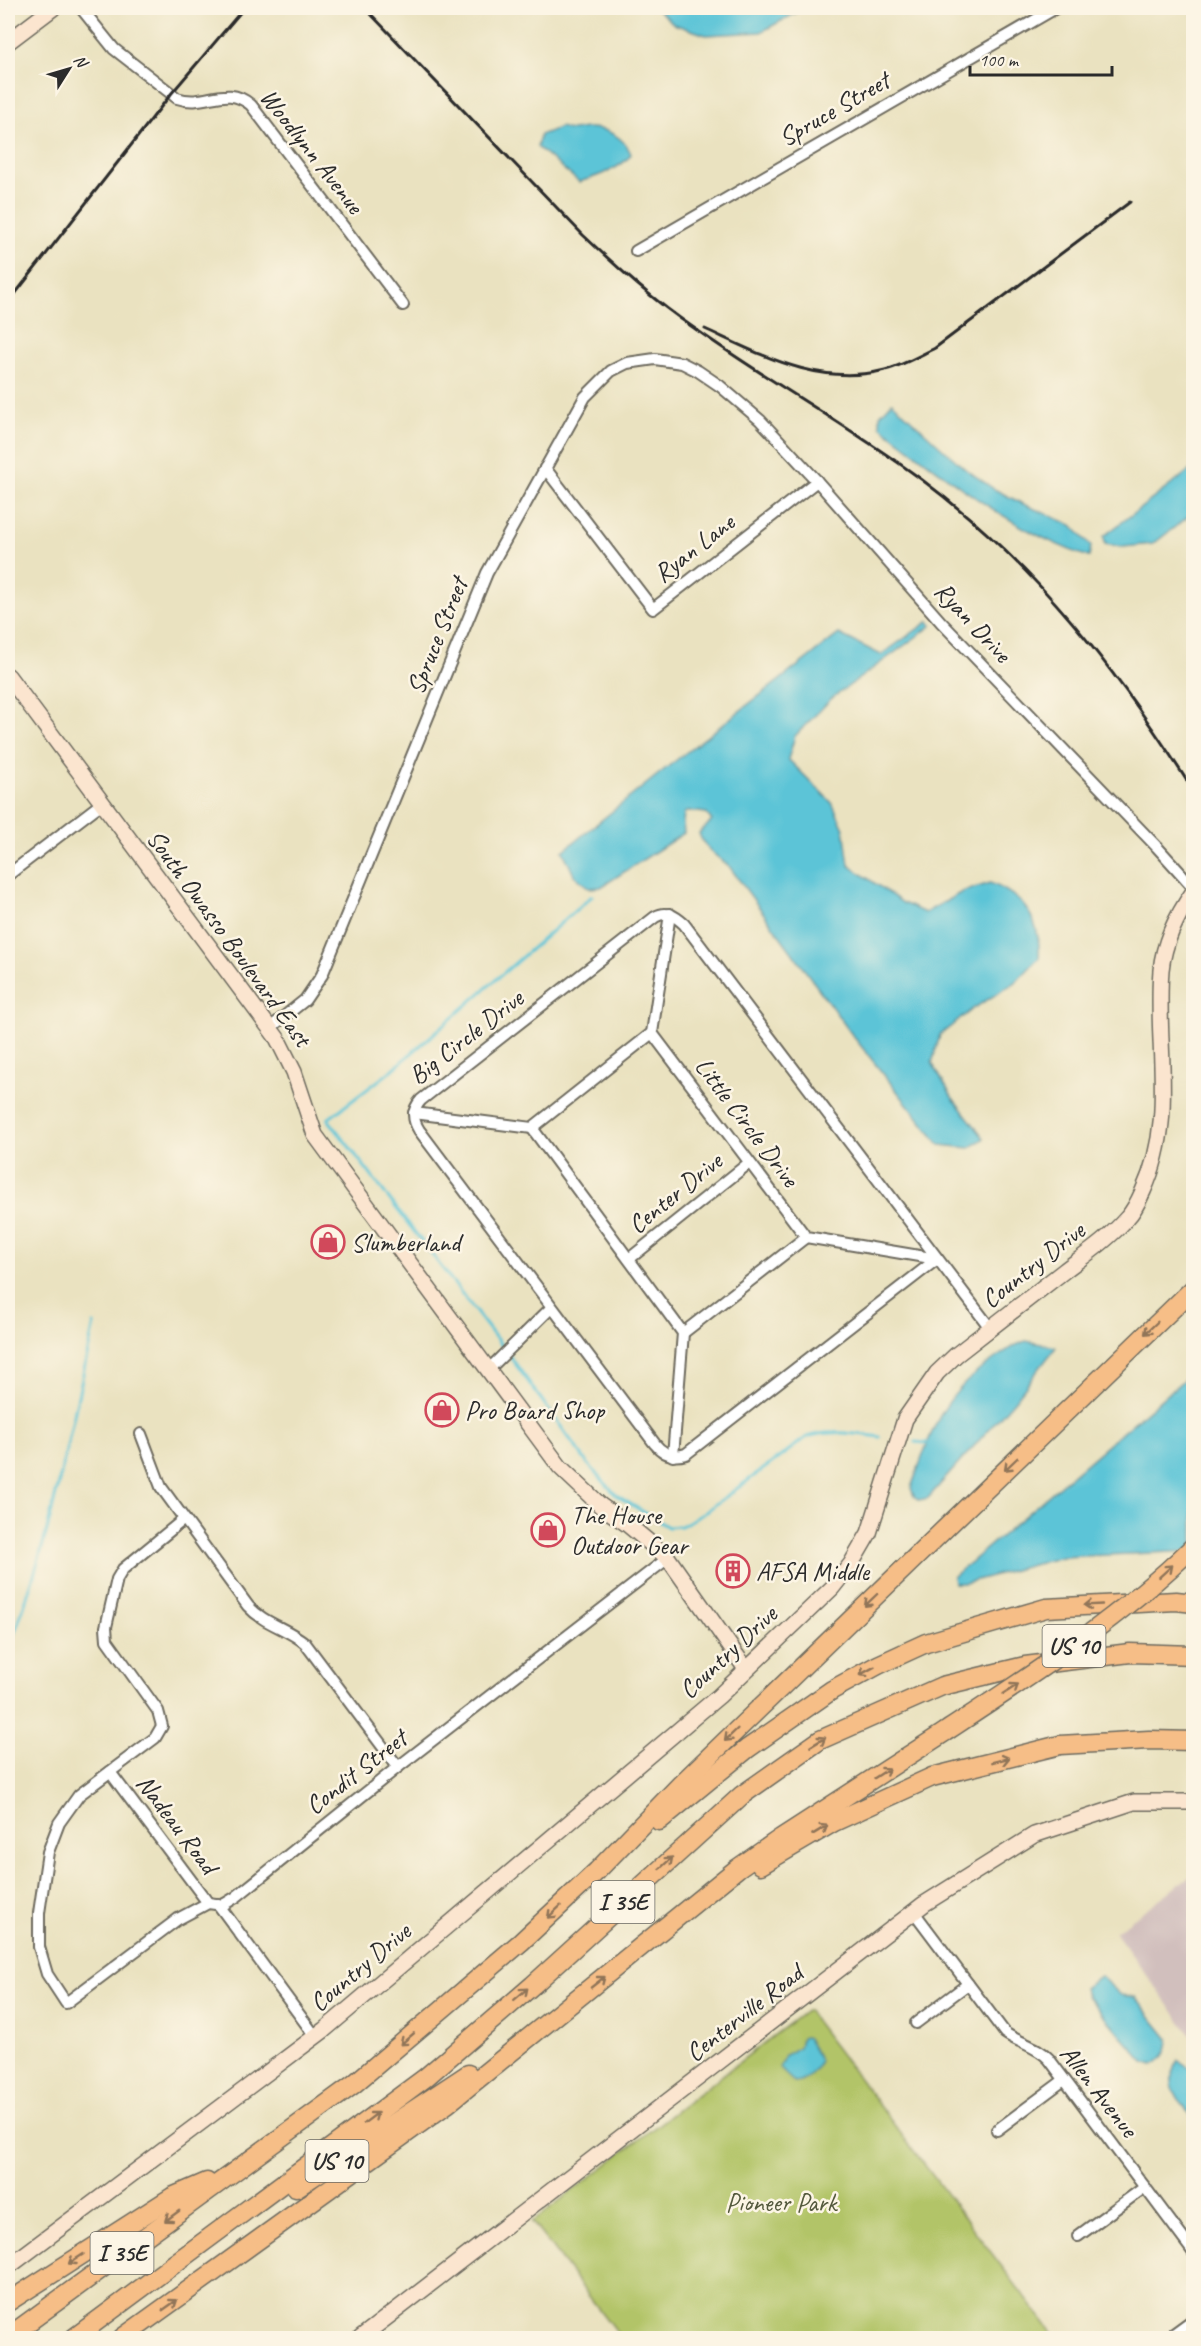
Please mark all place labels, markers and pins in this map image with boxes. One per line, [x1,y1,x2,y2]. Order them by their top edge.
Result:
shop icon: Slumberland [310,1224,346,1260]
place label: Slumberland [351,1226,464,1259]
shop icon: Pro Board Shop [424,1392,460,1428]
place label: Pro Board Shop [465,1394,606,1427]
place label: The House Outdoor Gear [571,1499,690,1562]
shop icon: The House Outdoor Gear [530,1512,566,1548]
building icon: AFSA Middle [715,1553,751,1589]
place label: AFSA Middle [756,1555,870,1588]

